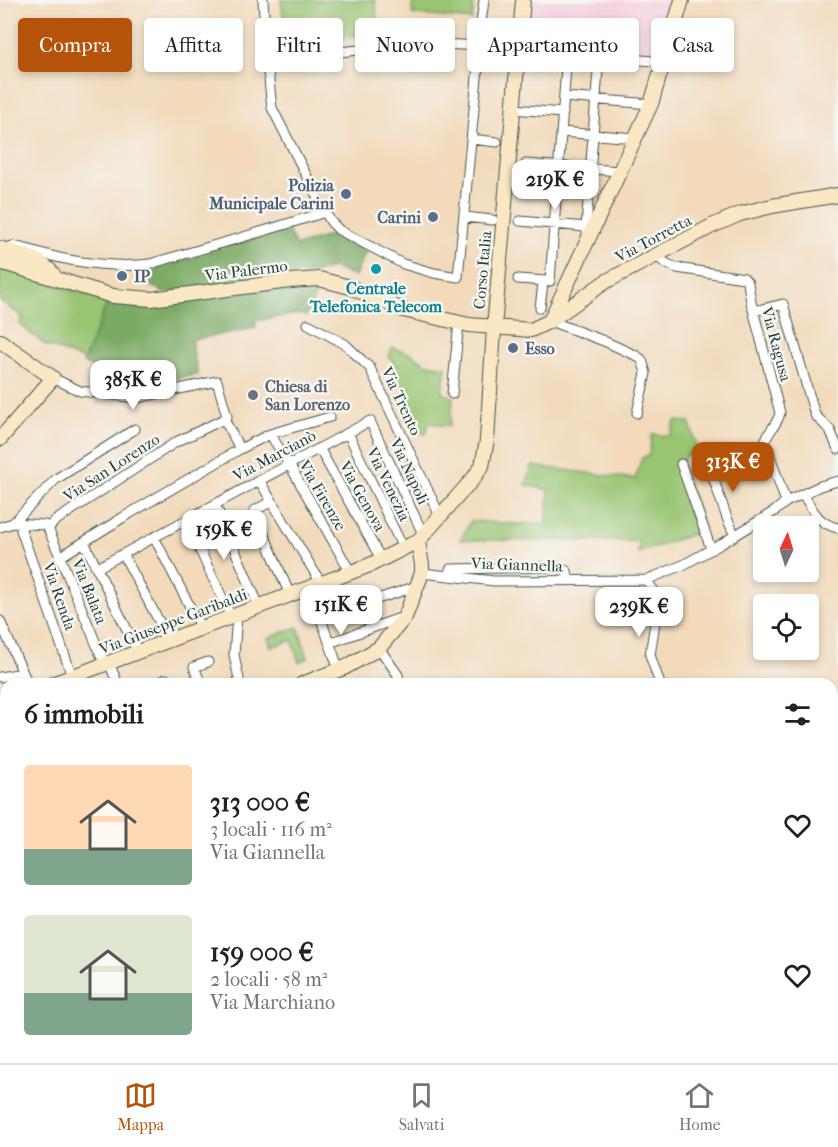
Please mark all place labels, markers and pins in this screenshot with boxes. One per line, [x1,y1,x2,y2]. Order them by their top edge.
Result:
pin: 219K € [506,160,604,211]
place label: Polizia Municipale Carini [208,176,335,214]
marker: Polizia Municipale Carini [339,187,353,201]
place label: Carini [377,208,421,227]
marker: Carini [426,210,440,224]
marker: Centrale Telefonica Telecom [369,262,383,276]
place label: IP [134,267,150,286]
marker: IP [115,269,129,283]
place label: Centrale Telefonica Telecom [309,279,443,316]
place label: Esso [525,339,555,358]
marker: Esso [506,341,520,355]
pin: 385K € [84,360,182,411]
place label: Chiesa di San Lorenzo [265,377,350,414]
marker: Chiesa di San Lorenzo [246,388,260,402]
pin: 313K € [684,442,782,493]
pin: 159K € [175,510,273,561]
pin: 151K € [292,585,390,636]
pin: 239K € [590,587,688,638]

